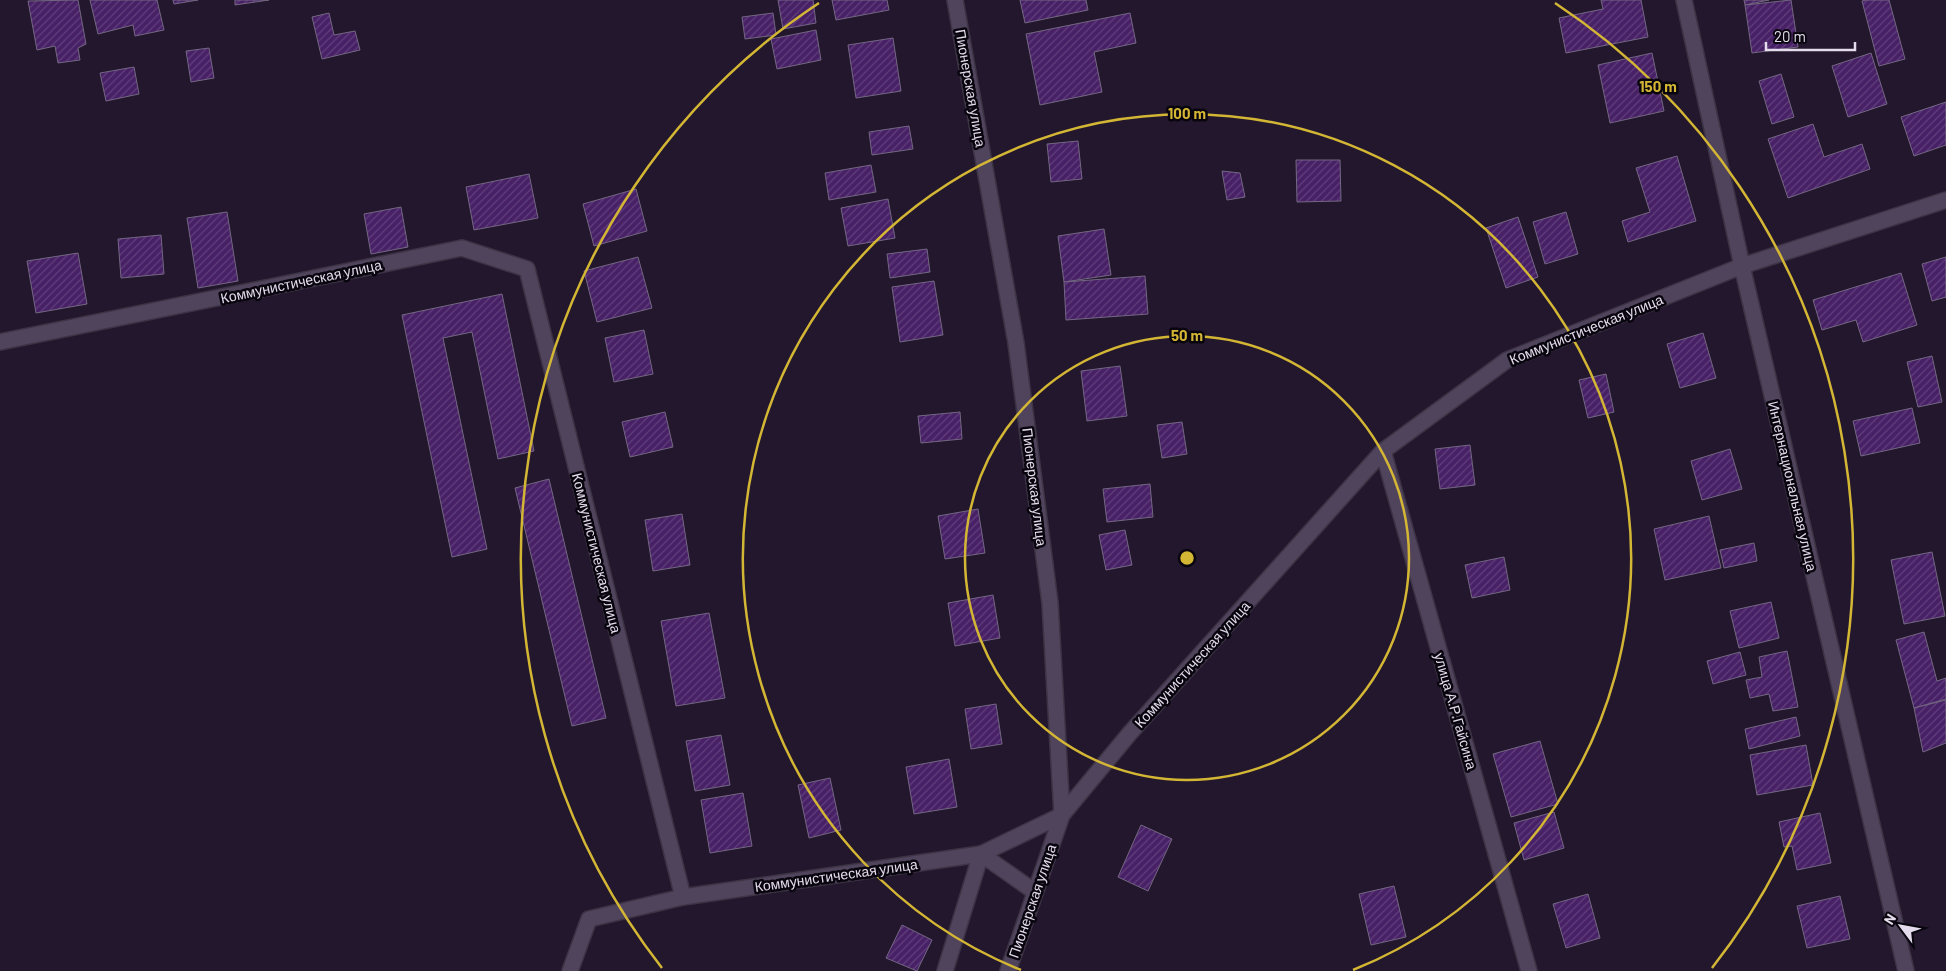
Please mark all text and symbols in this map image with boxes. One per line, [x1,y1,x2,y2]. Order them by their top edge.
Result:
scale bar [1766,20,1855,52]
text: 20 m [1774,27,1806,45]
street label: Пионерская улица [952,28,990,148]
text: 150 m [1639,77,1677,95]
text: 100 m [1168,104,1206,122]
street label: Коммунистическая улица [219,256,383,306]
street label: Коммунистическая улица [1507,290,1666,368]
text: 50 m [1171,326,1203,344]
street label: Интернациональная улица [1765,399,1821,573]
street label: Пионерская улица [1019,427,1051,547]
street label: Коммунистическая улица [569,471,625,635]
centre of rings [1178,549,1196,567]
street label: Коммунистическая улица [1131,597,1253,731]
street label: улица А.Р.Гайсина [1431,651,1481,771]
street label: Пионерская улица [1005,842,1059,960]
street label: Коммунистическая улица [753,855,919,895]
north arrow [1876,901,1926,951]
text: N [1880,910,1899,927]

